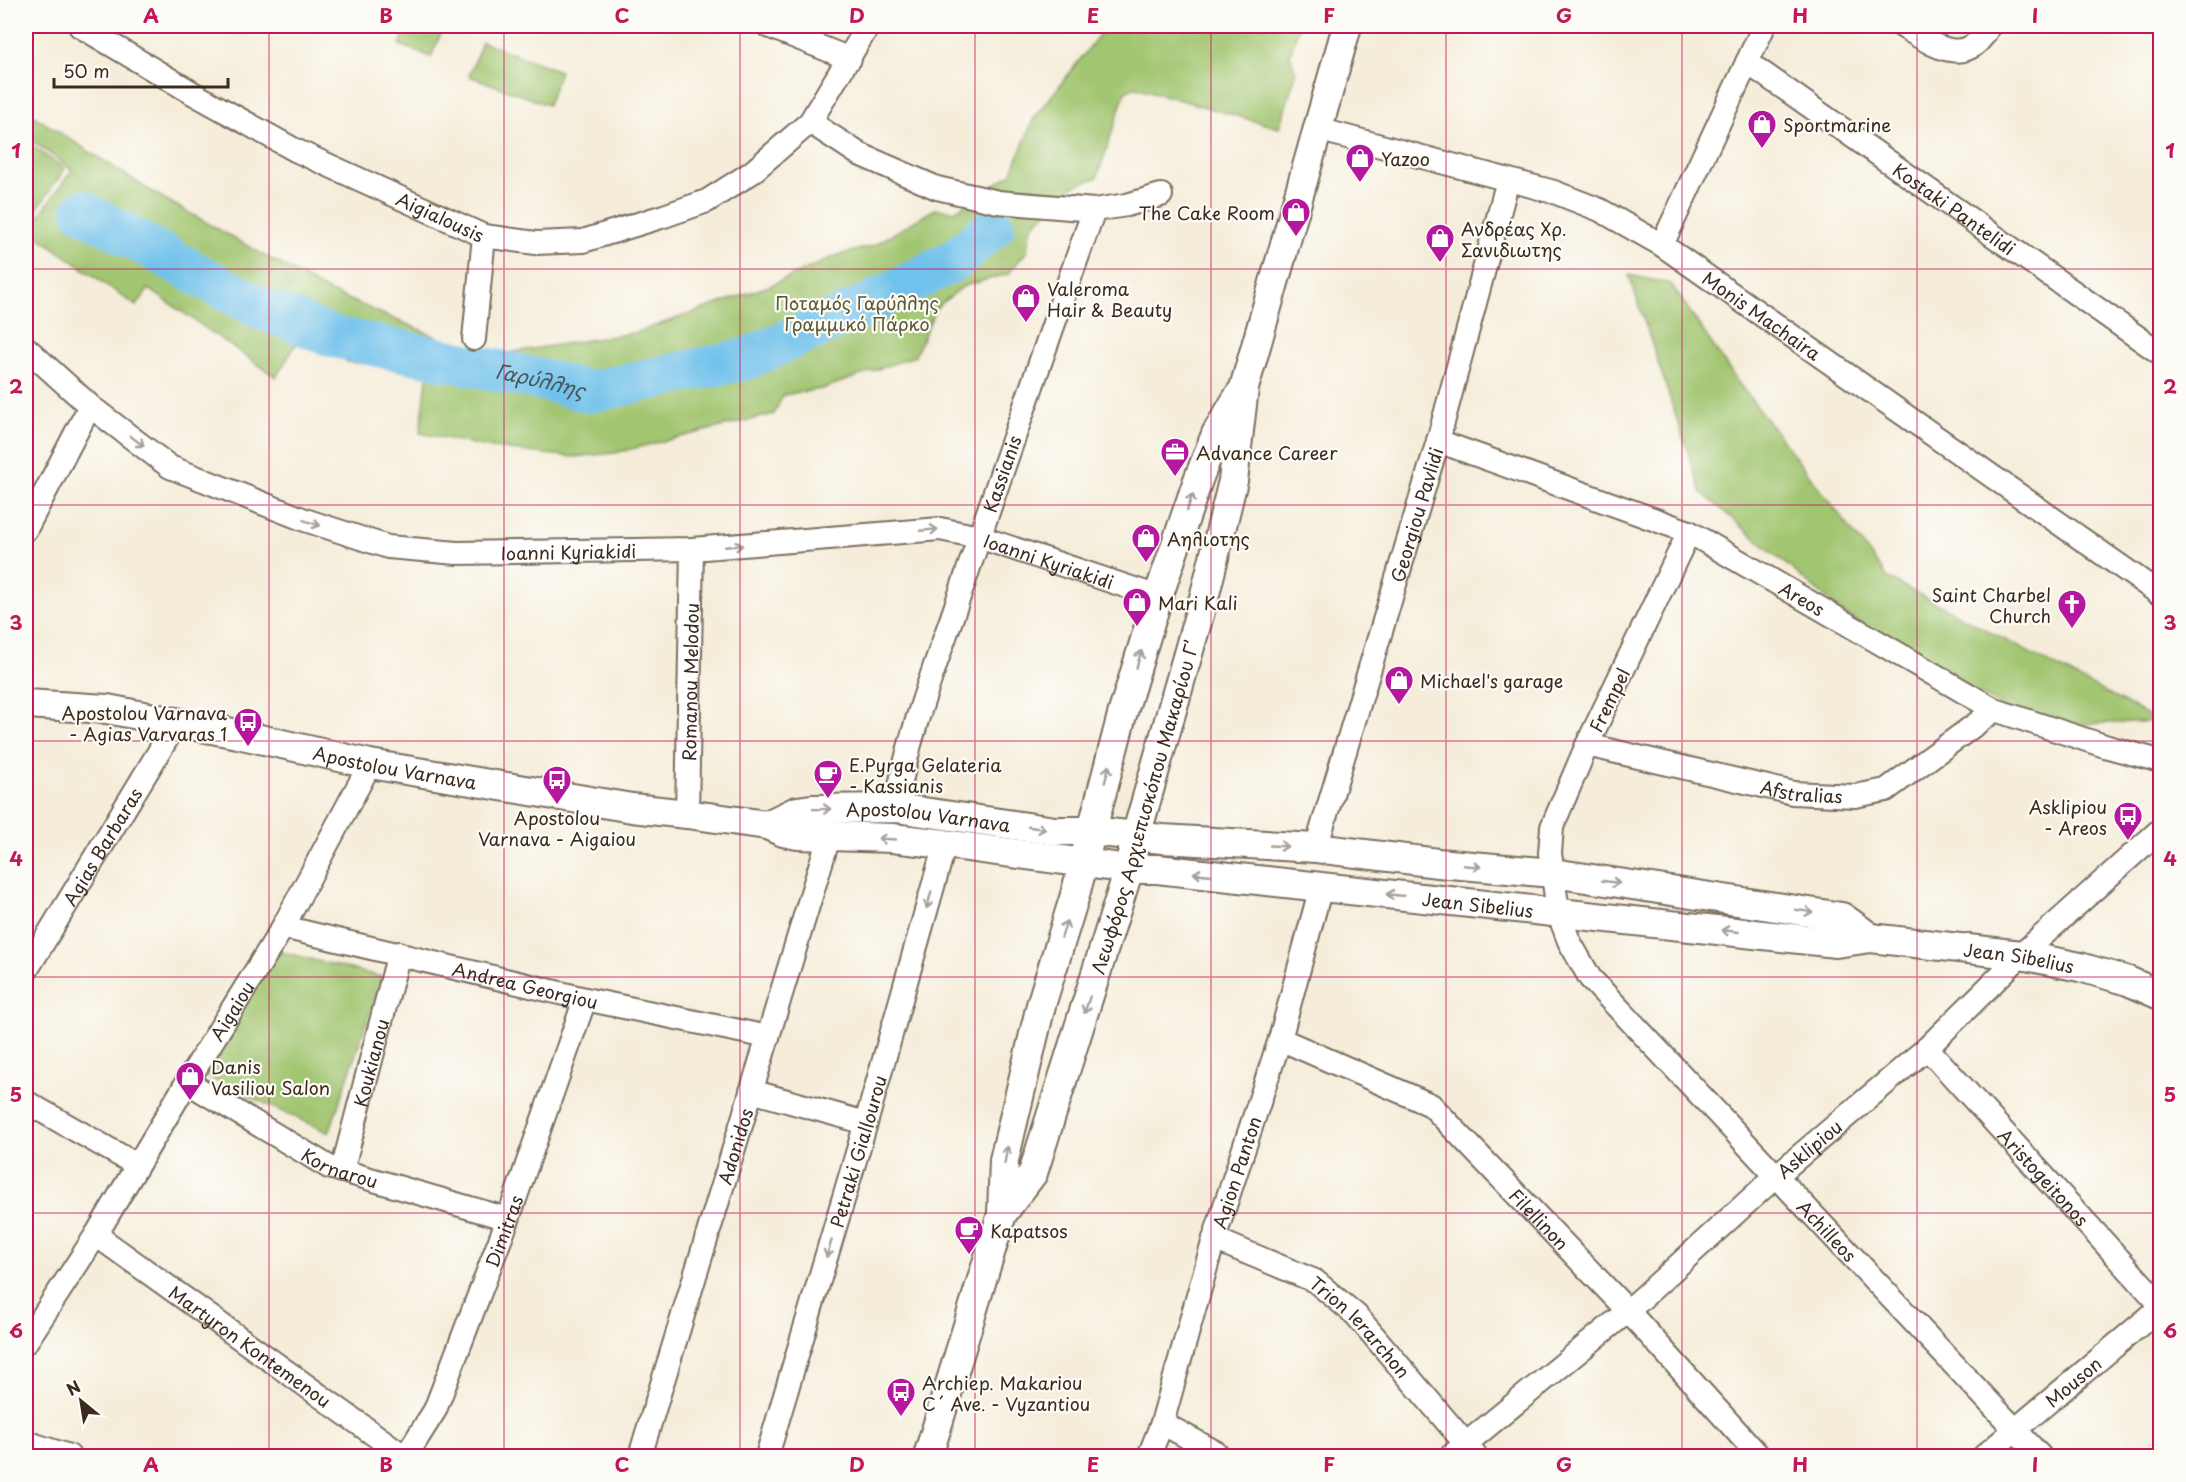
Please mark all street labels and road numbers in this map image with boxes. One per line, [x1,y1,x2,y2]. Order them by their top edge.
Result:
street label: Kostaki Pantelidi [1888,156,2021,261]
street label: Aigialousis [392,184,489,248]
street label: Monis Machaira [1697,264,1827,366]
street label: Kassianis [975,431,1027,516]
street label: Georgiou Pavlidi [1383,444,1449,585]
street label: Ioanni Kyriakidi [980,526,1118,595]
street label: Ioanni Kyriakidi [500,536,637,566]
street label: Areos [1774,574,1830,622]
street label: Romanou Melodou [675,603,704,761]
street label: Λεωφόρος Αρχιεπισκόπου Μακαρίου Γ’ [1083,637,1205,977]
street label: Frempel [1582,663,1636,737]
street label: Apostolou Varnava [311,738,479,795]
street label: Afstralias [1758,772,1843,809]
street label: Agias Barbaras [55,782,148,910]
street label: Apostolou Varnava [846,794,1013,838]
street label: Jean Sibelius [1421,884,1535,923]
street label: Jean Sibelius [1962,935,2077,979]
street label: Andrea Georgiou [450,954,600,1015]
street label: Aigaiou [202,975,260,1046]
street label: Koukianou [346,1016,395,1110]
street label: Petraki Giallourou [822,1072,892,1230]
street label: Adonidos [710,1105,759,1188]
street label: Agion Panton [1205,1113,1267,1232]
street label: Asklipiou [1770,1113,1847,1184]
street label: Aristogeitonos [1993,1122,2096,1232]
street label: Kornarou [297,1140,381,1194]
street label: Filellinon [1504,1182,1576,1255]
street label: Dimitras [477,1191,529,1271]
street label: Achilleos [1792,1193,1863,1267]
street label: Trion Ierarchon [1305,1269,1417,1383]
street label: Martyron Kontemenou [164,1278,337,1413]
street label: Mouson [2039,1350,2107,1413]

